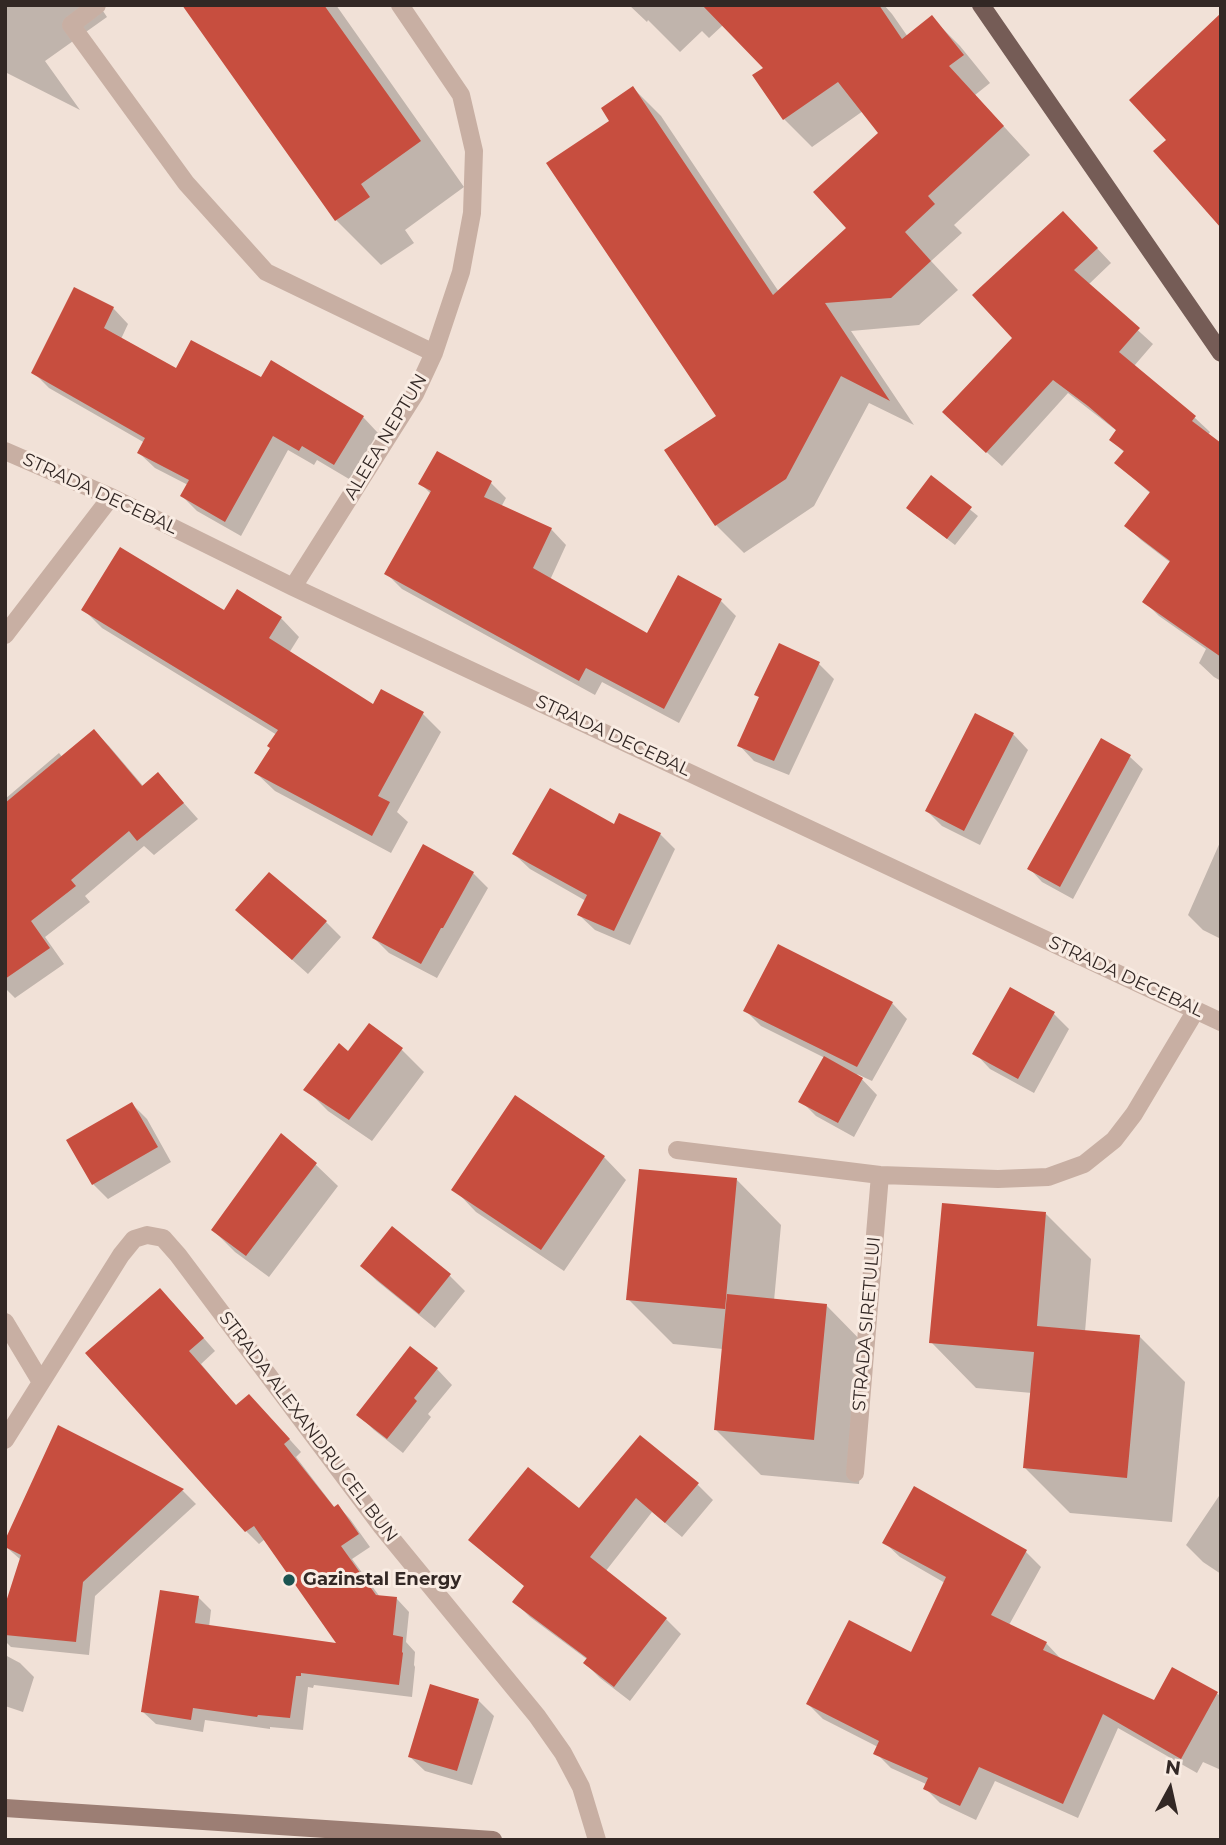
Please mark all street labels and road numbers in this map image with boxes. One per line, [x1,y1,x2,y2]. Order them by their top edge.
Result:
street label: ALEEA NEPTUN [340,370,432,504]
street label: STRADA DECEBAL [19,449,181,539]
street label: STRADA DECEBAL [532,691,694,781]
street label: STRADA DECEBAL [1045,932,1207,1022]
street label: STRADA SIRETULUI [849,1236,885,1412]
street label: STRADA ALEXANDRU CEL BUN [214,1307,402,1547]

